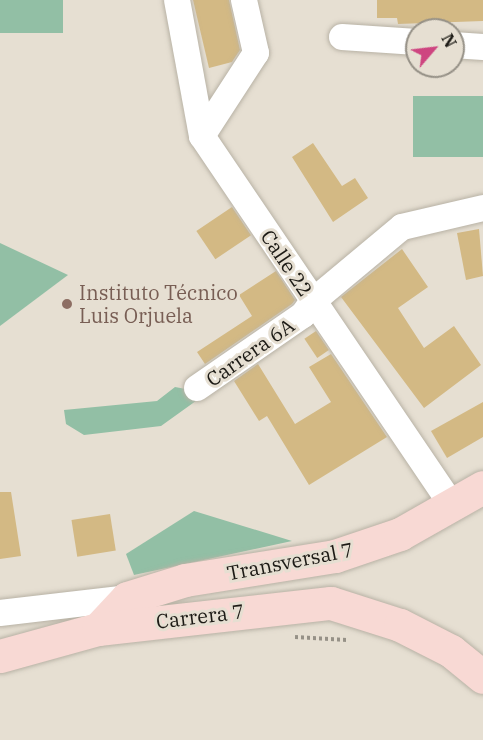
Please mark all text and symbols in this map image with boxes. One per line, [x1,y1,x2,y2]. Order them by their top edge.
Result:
north arrow [405,18,465,78]
text: N [437,30,461,51]
street label: Calle 22 [256,225,318,301]
place label: Instituto Técnico Luis Orjuela [79,280,238,327]
marker: Instituto Técnico Luis Orjuela [60,297,74,311]
street label: Carrera 6A [201,313,299,391]
street label: Transversal 7 [225,537,355,585]
street label: Carrera 7 [155,599,245,633]

